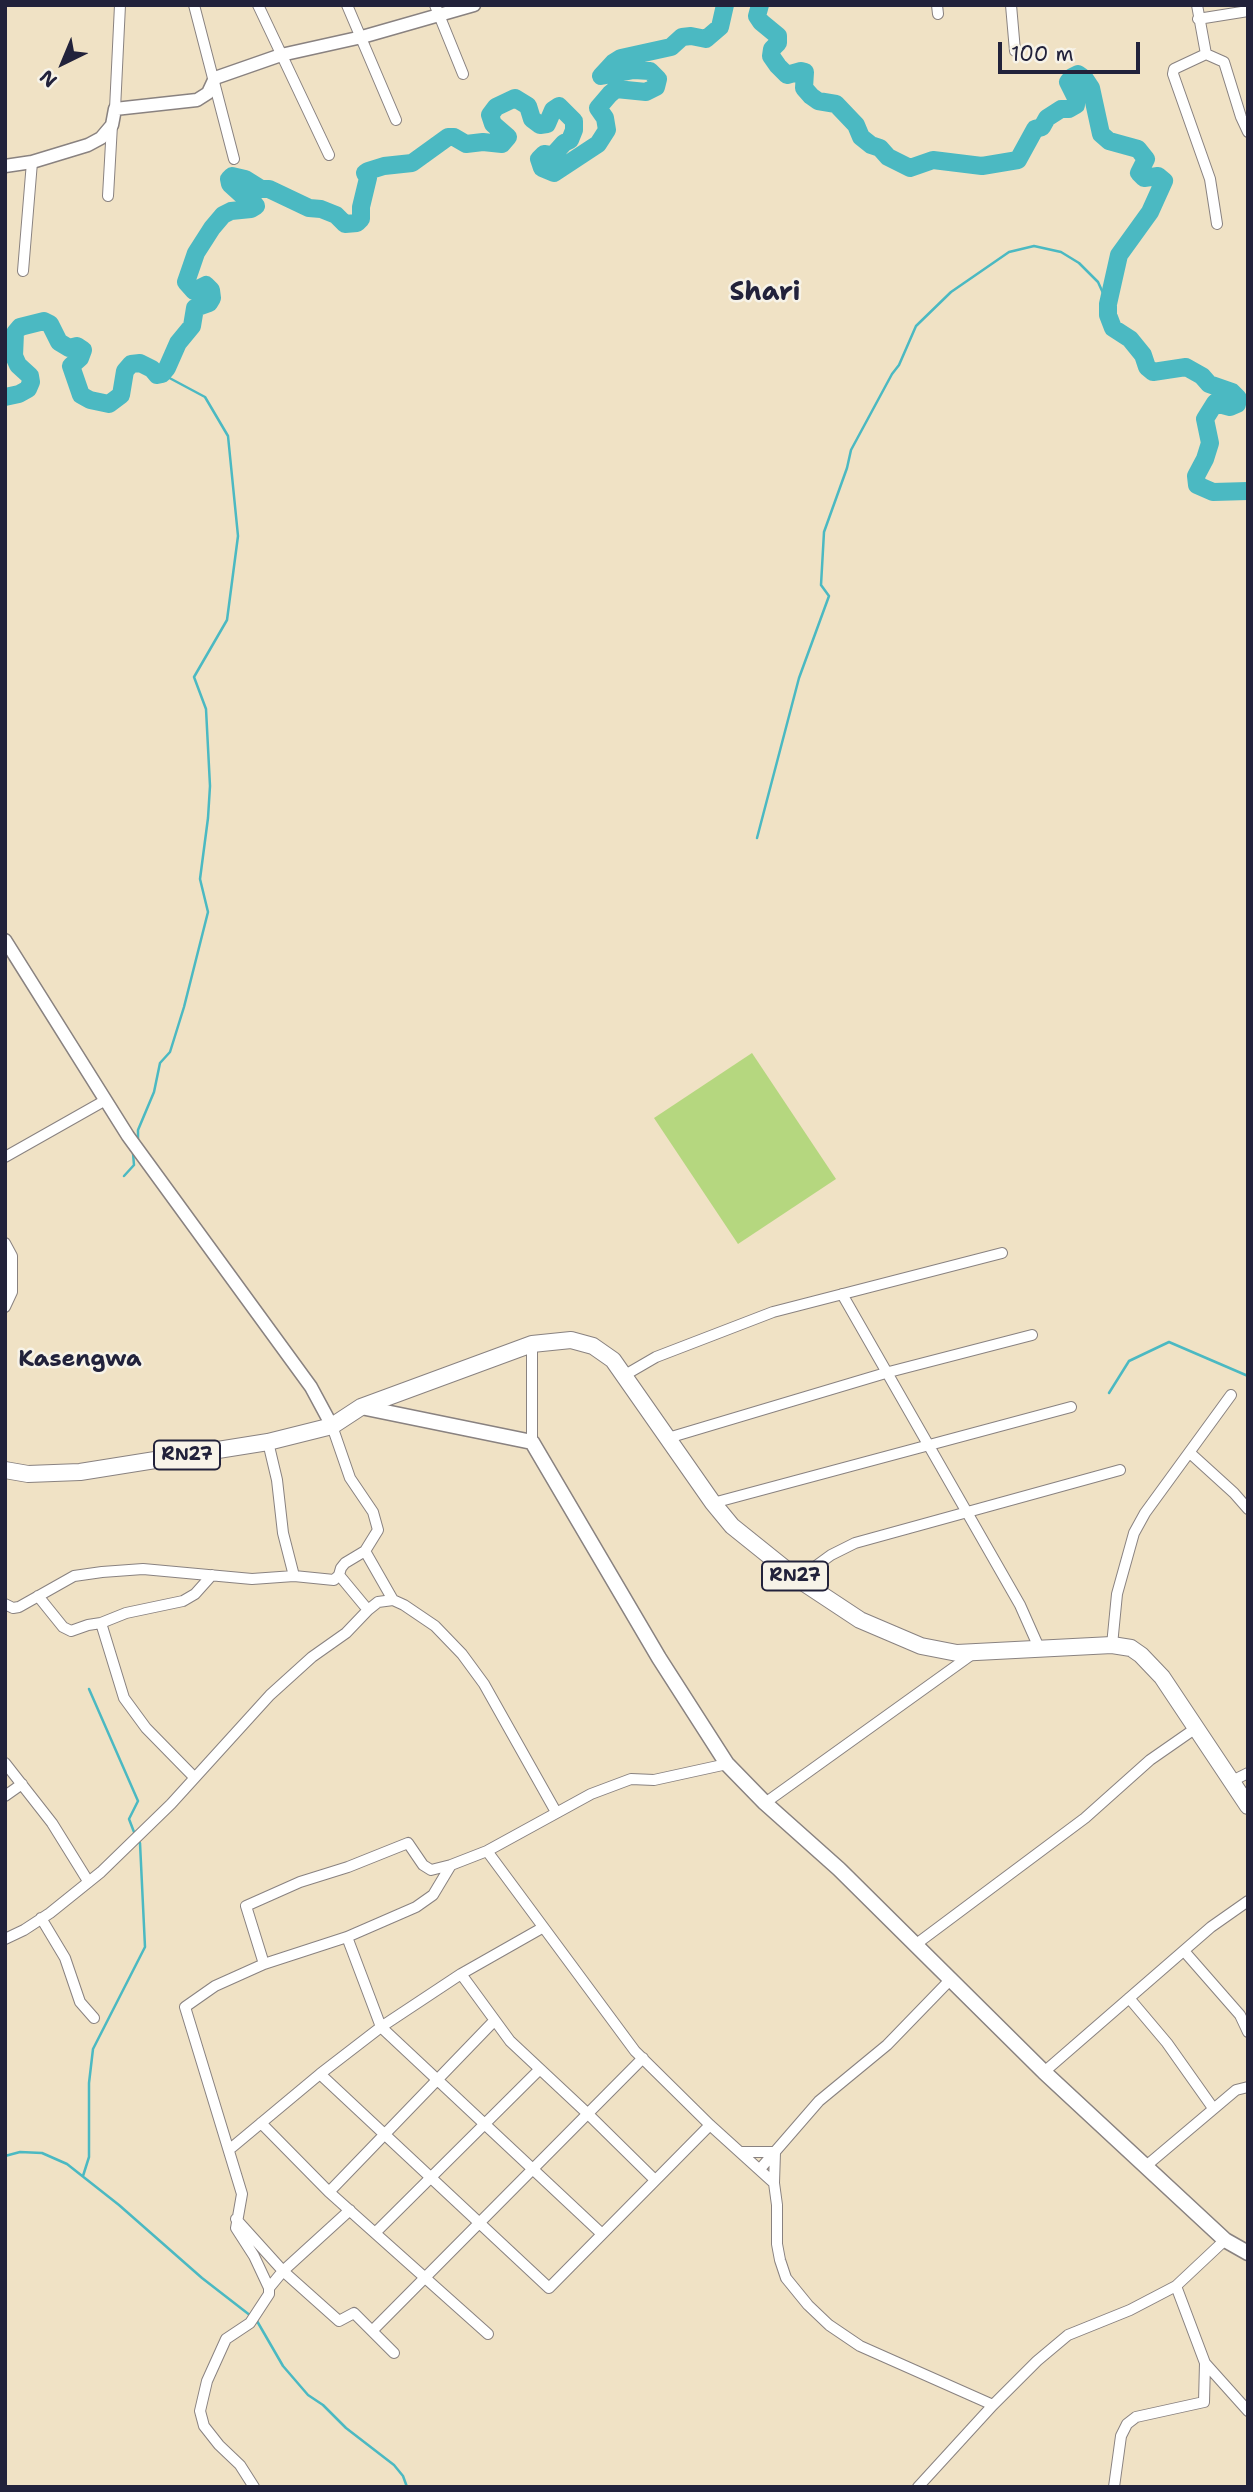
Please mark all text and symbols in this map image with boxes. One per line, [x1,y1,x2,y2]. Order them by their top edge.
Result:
north arrow [28,28,98,98]
scale bar [1001,28,1143,72]
text: 100 m [1011,40,1074,68]
text: N [34,64,62,93]
district label: Shari [729,277,801,309]
district label: Kasengwa [18,1346,142,1374]
road number: RN27 [154,1440,220,1470]
road number: RN27 [762,1562,828,1590]

